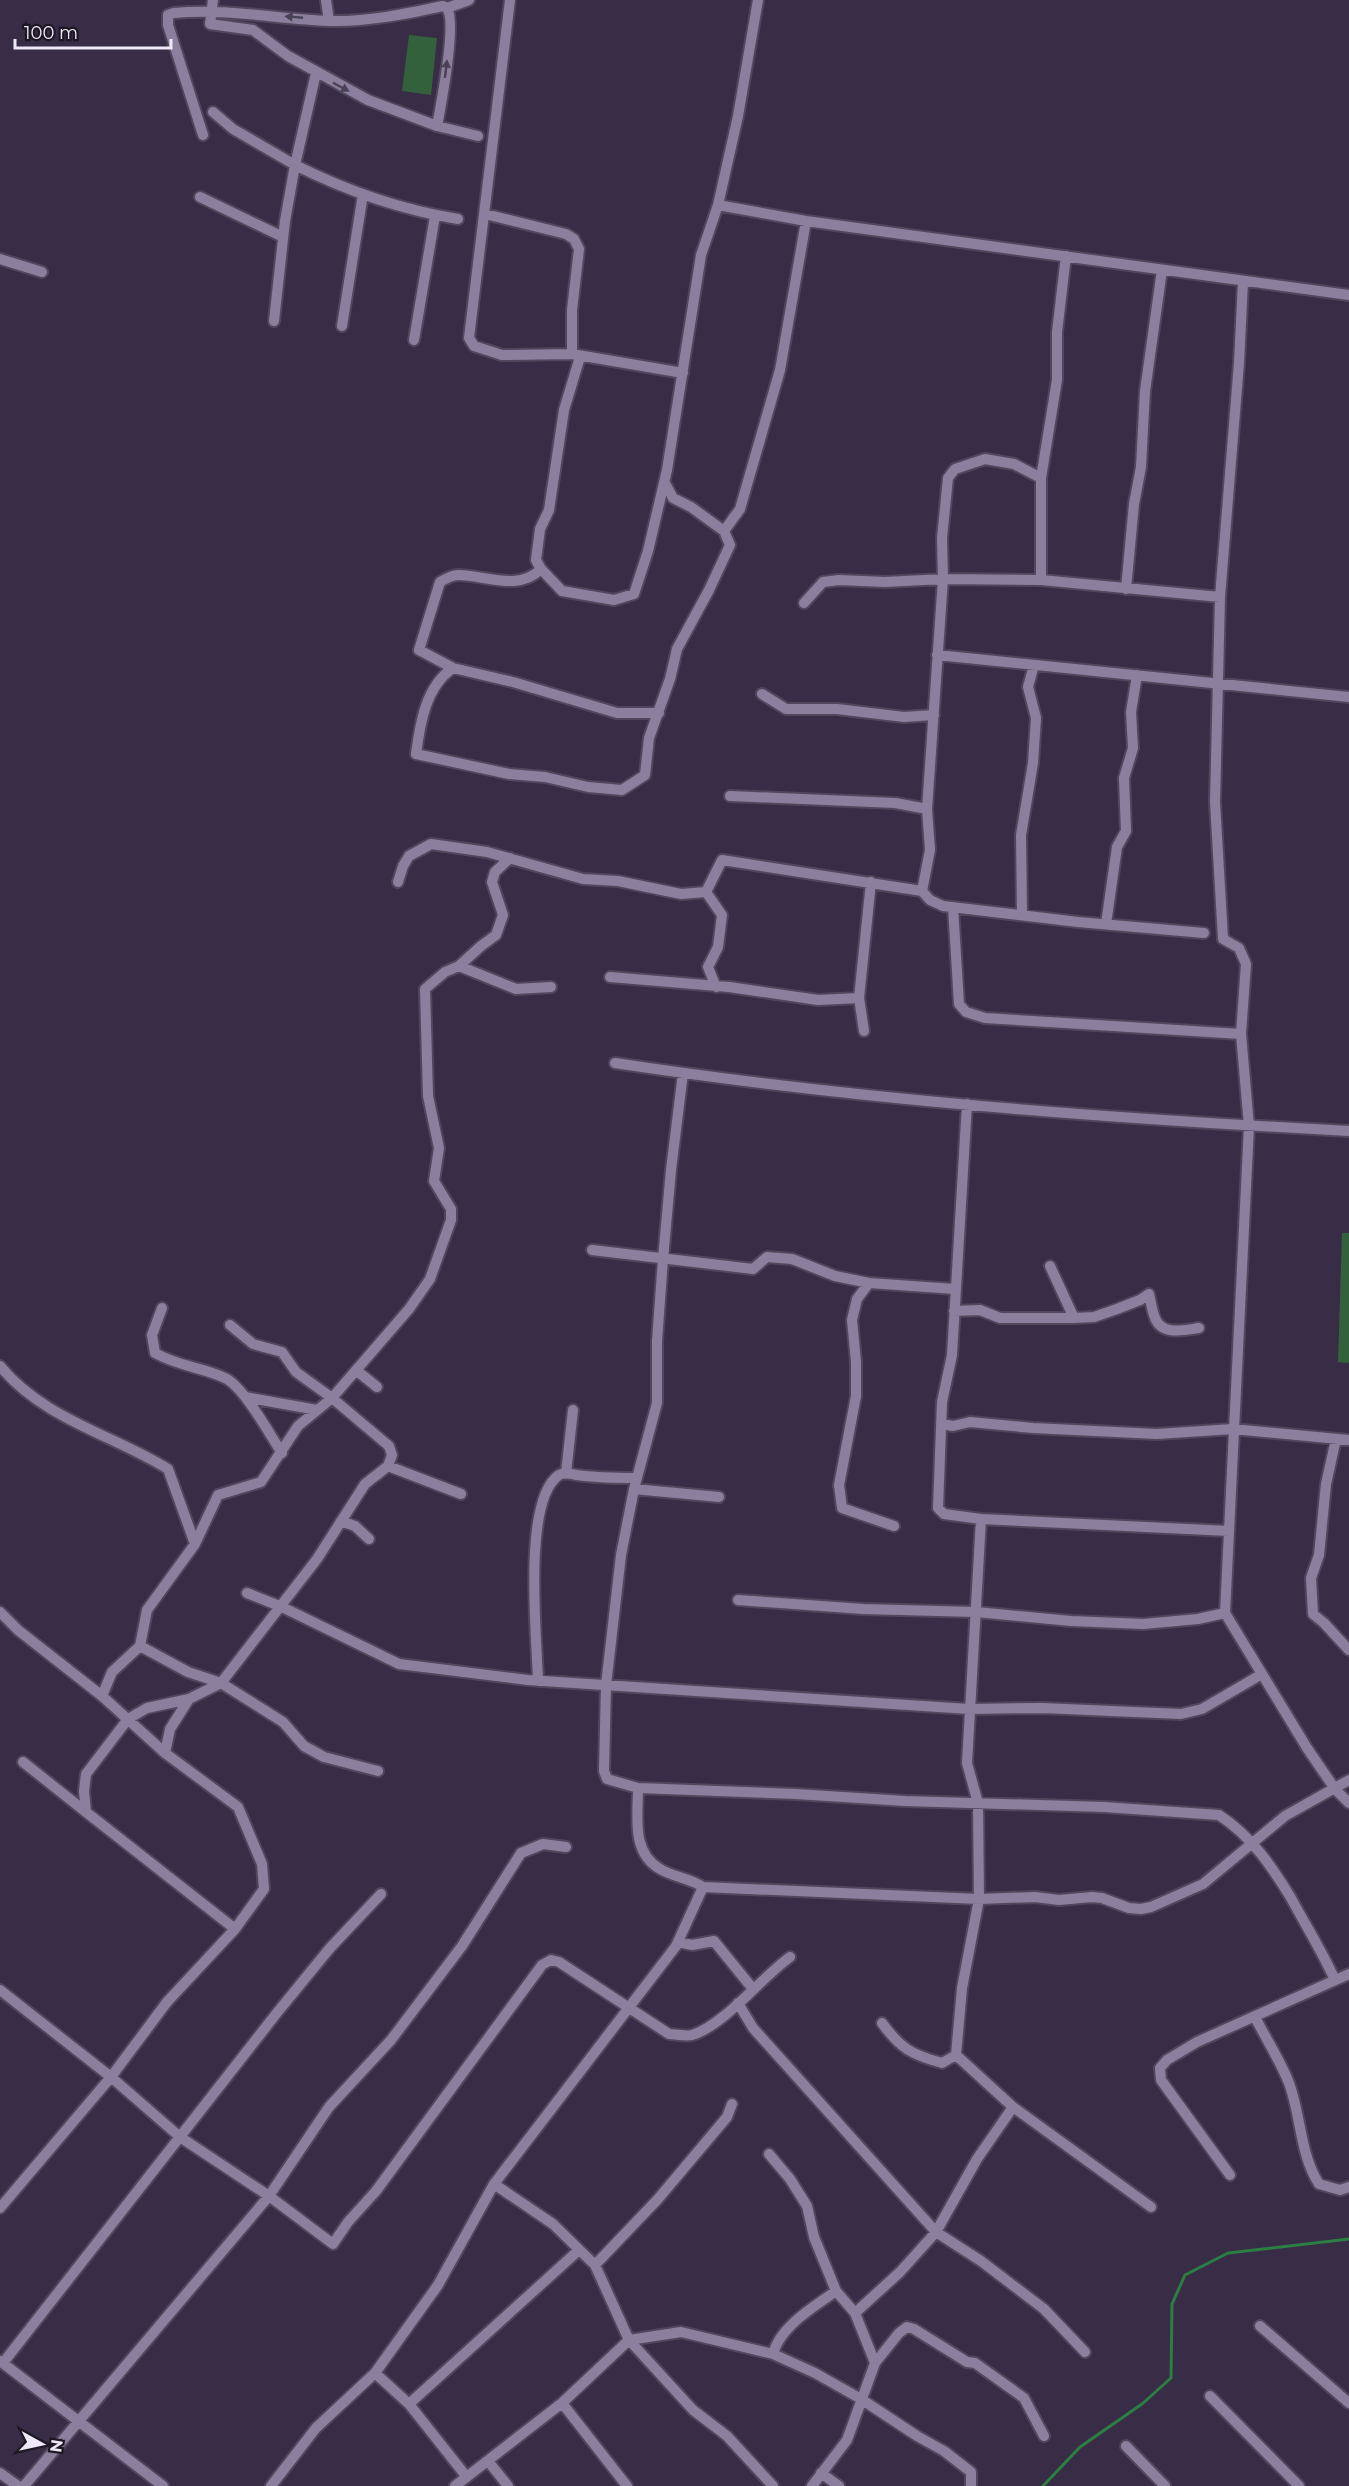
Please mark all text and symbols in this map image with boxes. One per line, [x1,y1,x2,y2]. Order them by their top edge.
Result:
scale bar [15,12,171,50]
one-way arrow [285,13,304,22]
text: 100 m [24,22,78,44]
one-way arrow [441,59,451,78]
one-way arrow [332,81,350,91]
north arrow [12,2414,72,2474]
text: N [46,2438,67,2454]

